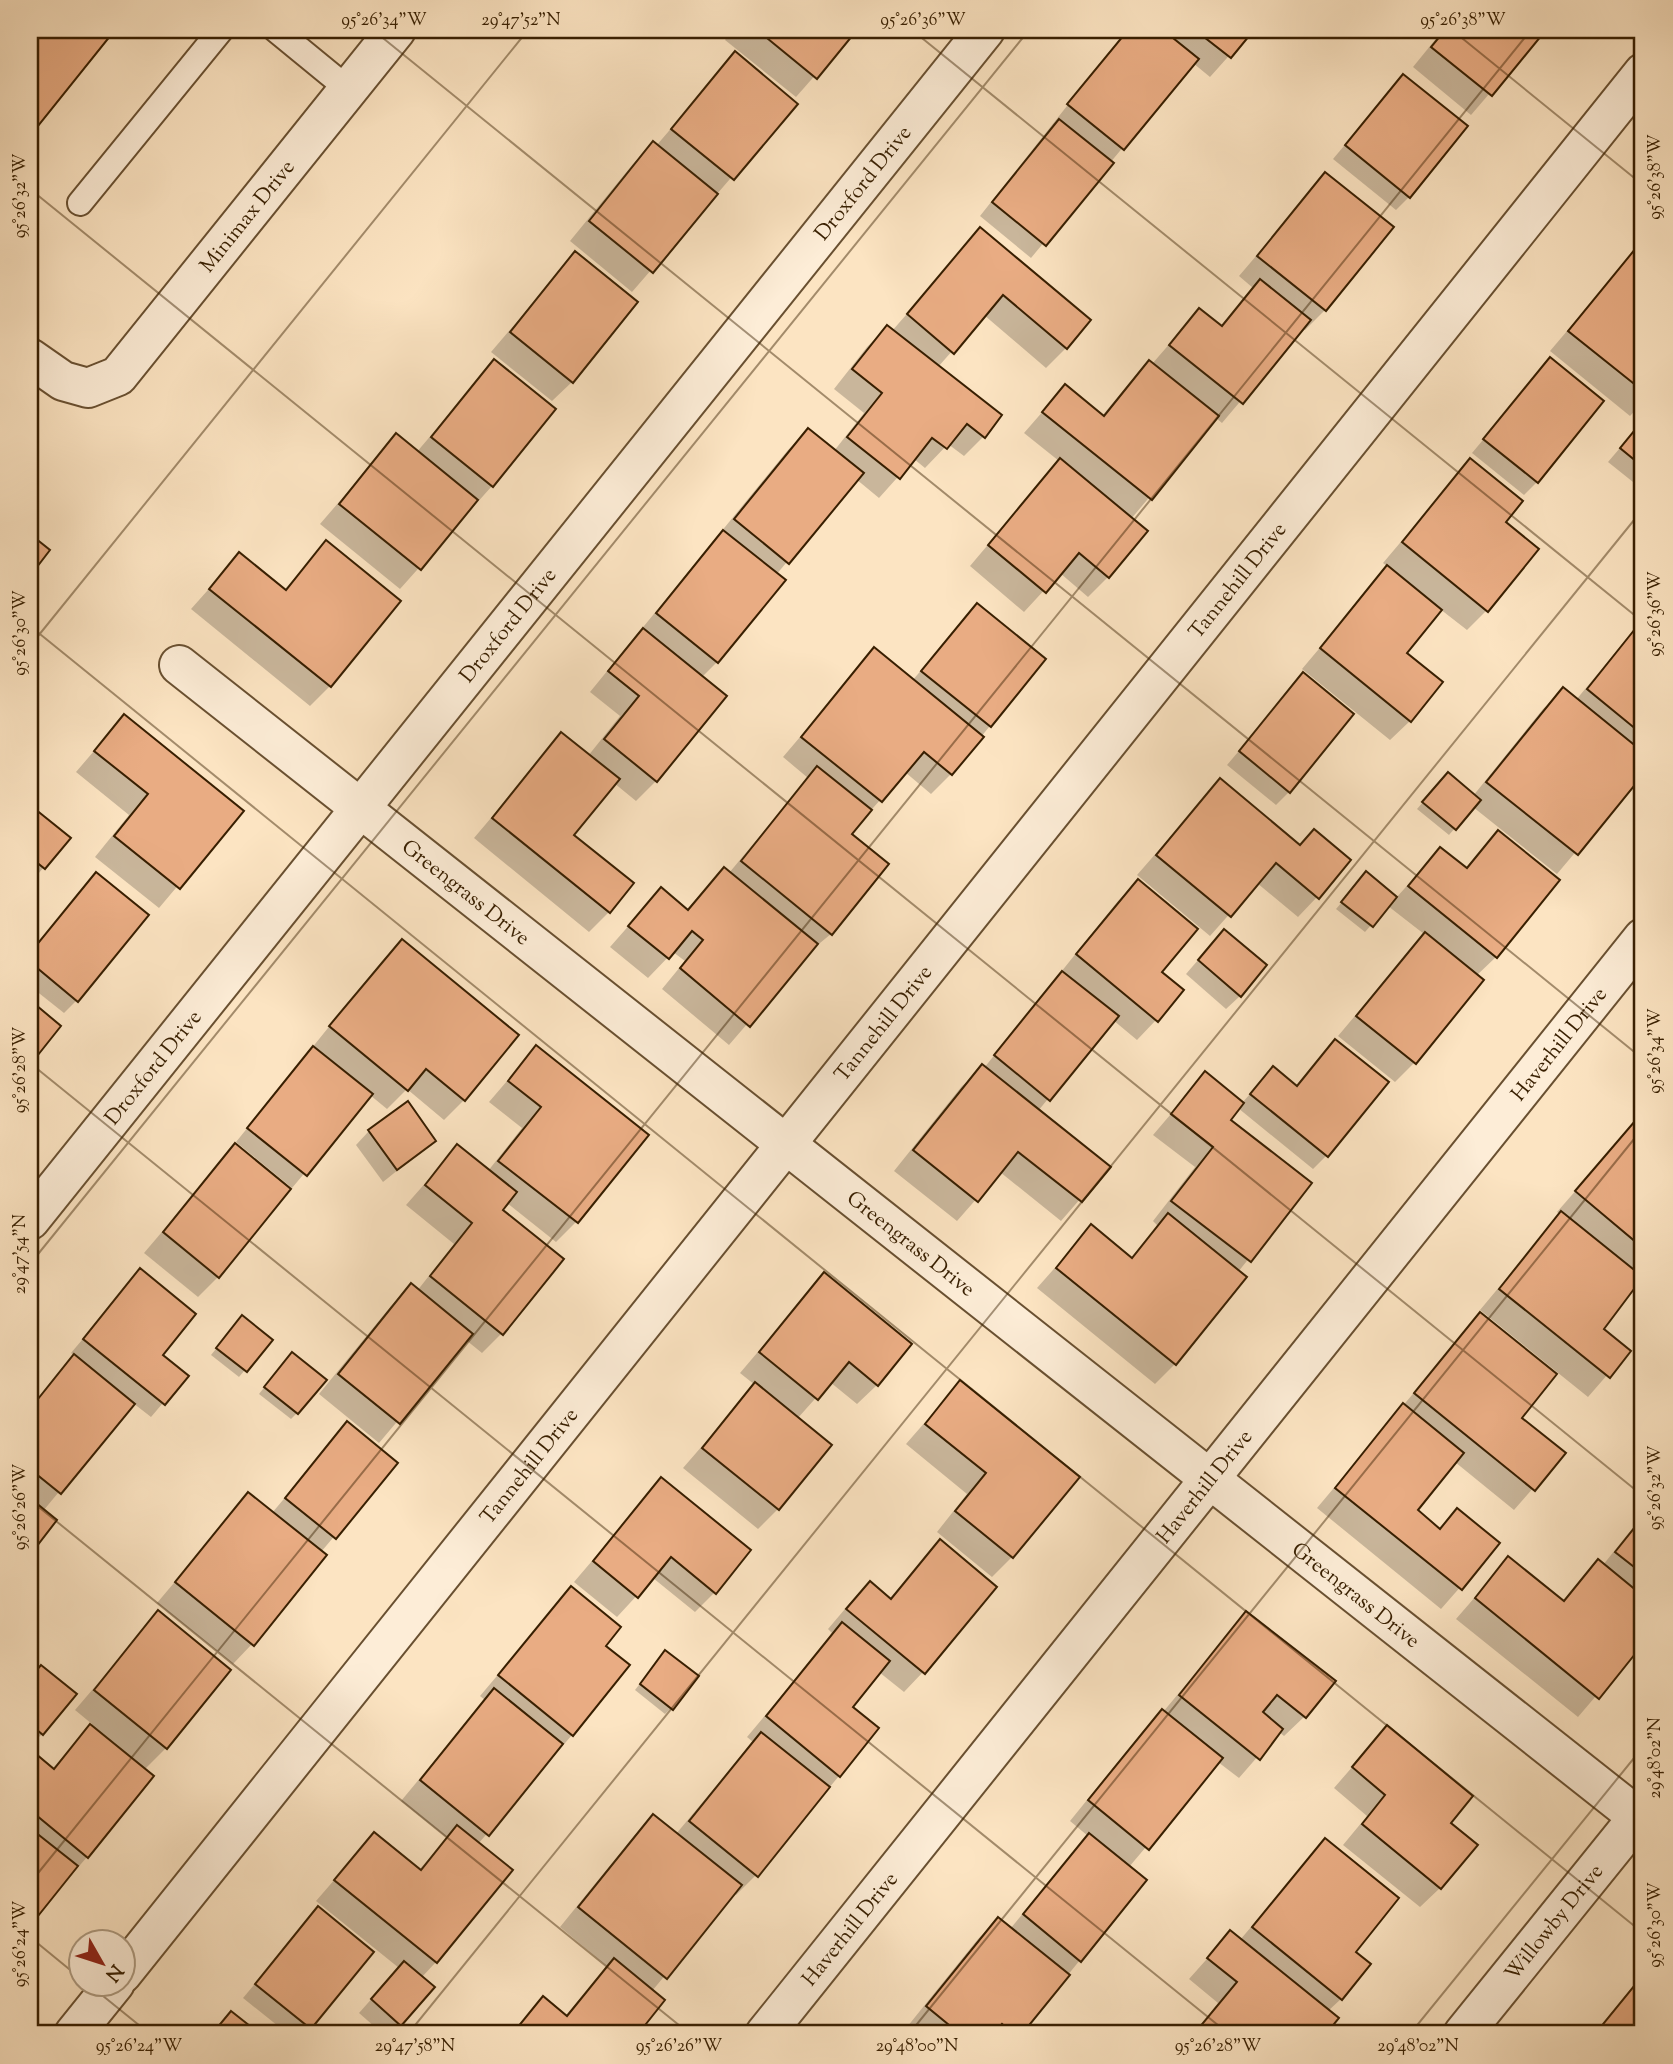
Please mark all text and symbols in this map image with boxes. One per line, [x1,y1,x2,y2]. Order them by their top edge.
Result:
text: 95°26'34"W [341,8,427,34]
text: 29°47'52"N [481,8,561,34]
text: 95°26'36"W [880,8,966,34]
text: 95°26'38"W [1420,8,1506,34]
street label: Droxford Drive [808,120,920,248]
text: 95°26'38"W [1643,134,1669,220]
text: 95°26'32"W [8,154,34,238]
street label: Minimax Drive [194,154,303,280]
street label: Tannehill Drive [1183,517,1295,646]
street label: Droxford Drive [453,562,565,690]
text: 95°26'36"W [1643,571,1669,657]
text: 95°26'30"W [8,590,34,676]
street label: Greengrass Drive [394,833,536,954]
street label: Tannehill Drive [828,959,941,1089]
street label: Haverhill Drive [1505,981,1615,1108]
street label: Droxford Drive [99,1004,210,1133]
text: 95°26'34"W [1643,1008,1669,1094]
text: 95°26'28"W [8,1027,34,1113]
street label: Greengrass Drive [839,1185,981,1305]
text: 29°47'54"N [8,1214,34,1294]
street label: Tannehill Drive [474,1402,586,1532]
street label: Haverhill Drive [1150,1424,1261,1551]
text: 95°26'32"W [1643,1446,1669,1530]
text: 95°26'26"W [8,1464,34,1550]
street label: Greengrass Drive [1284,1536,1426,1656]
text: 29°48'02"N [1643,1717,1669,1799]
street label: Willowby Drive [1499,1858,1611,1988]
street label: Haverhill Drive [796,1866,906,1994]
text: 95°26'30"W [1643,1882,1669,1968]
text: 95°26'24"W [8,1901,34,1987]
north arrow [66,1927,136,1997]
text: N [98,1958,129,1987]
text: 95°26'24"W [96,2034,182,2060]
text: 29°47'58"N [375,2034,455,2060]
text: 95°26'26"W [636,2034,722,2060]
text: 29°48'00"N [876,2034,958,2060]
text: 95°26'28"W [1175,2034,1261,2060]
text: 29°48'02"N [1377,2034,1459,2060]

